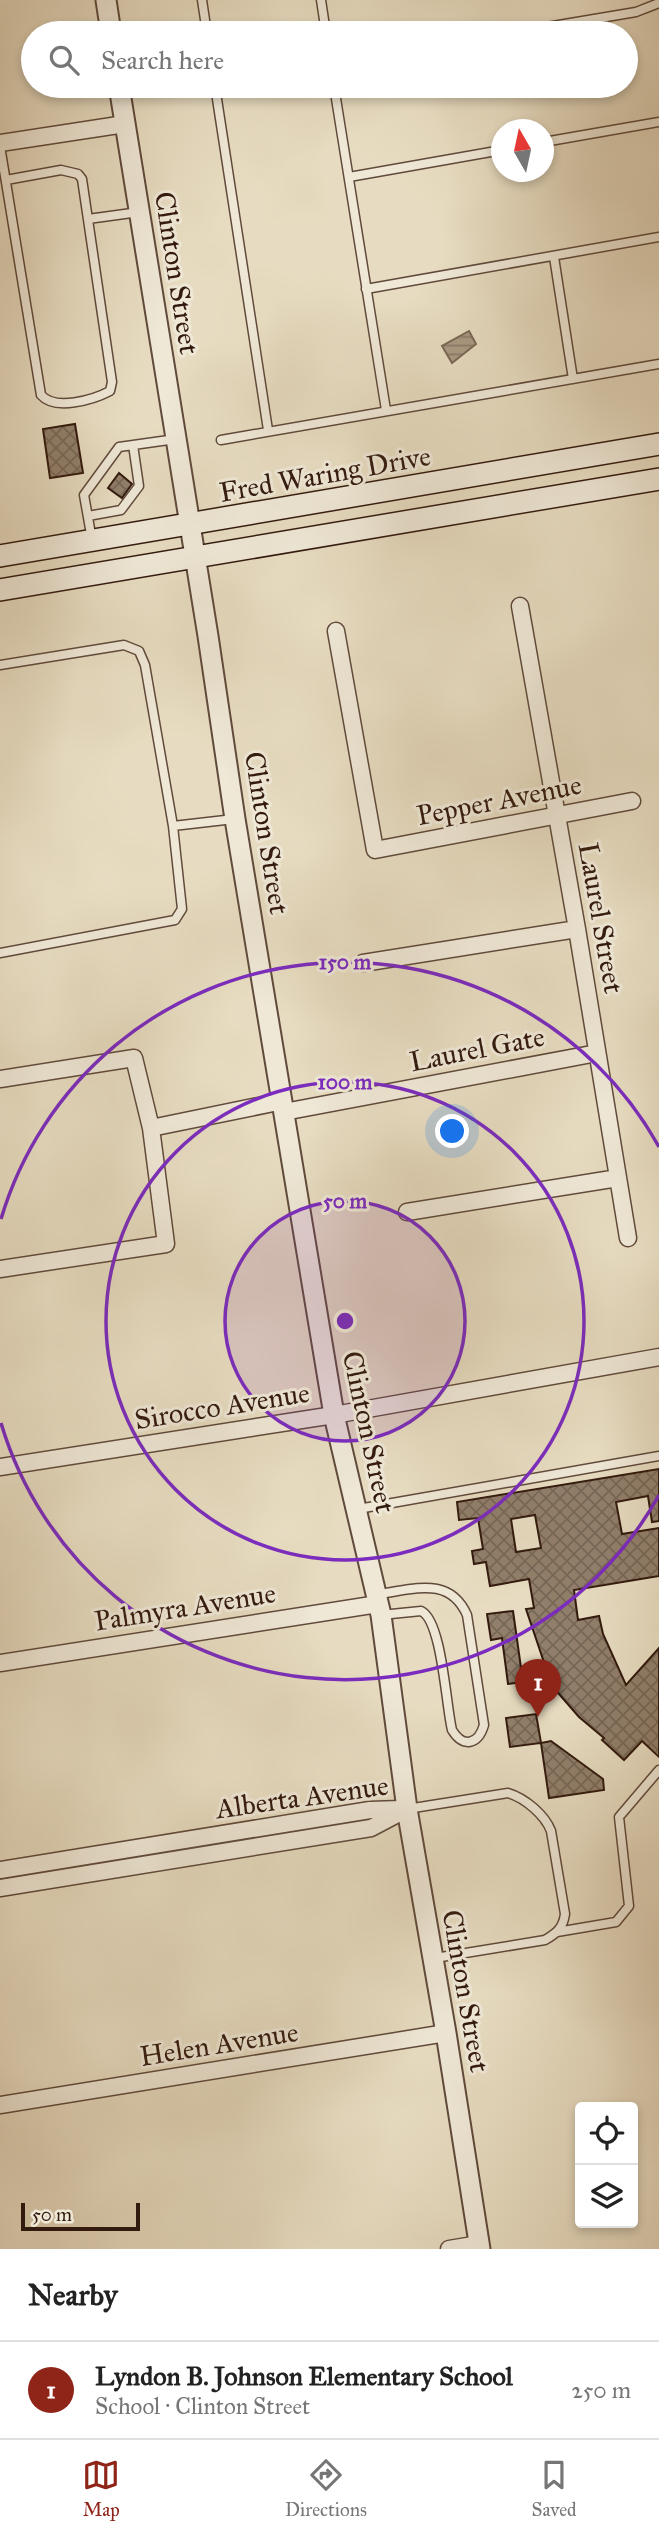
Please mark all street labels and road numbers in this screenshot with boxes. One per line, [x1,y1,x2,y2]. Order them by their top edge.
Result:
street label: Clinton Street [147,189,207,357]
street label: Fred Waring Drive [217,438,433,510]
street label: Clinton Street [237,749,297,917]
street label: Pepper Avenue [414,767,584,833]
street label: Laurel Street [571,840,631,996]
street label: Laurel Gate [406,1019,548,1079]
street label: Clinton Street [335,1348,403,1516]
street label: Sirocco Avenue [132,1375,312,1437]
street label: Palmyra Avenue [92,1575,278,1639]
street label: Alberta Avenue [212,1768,391,1827]
street label: Clinton Street [434,1907,498,2075]
street label: Helen Avenue [137,2014,301,2074]

